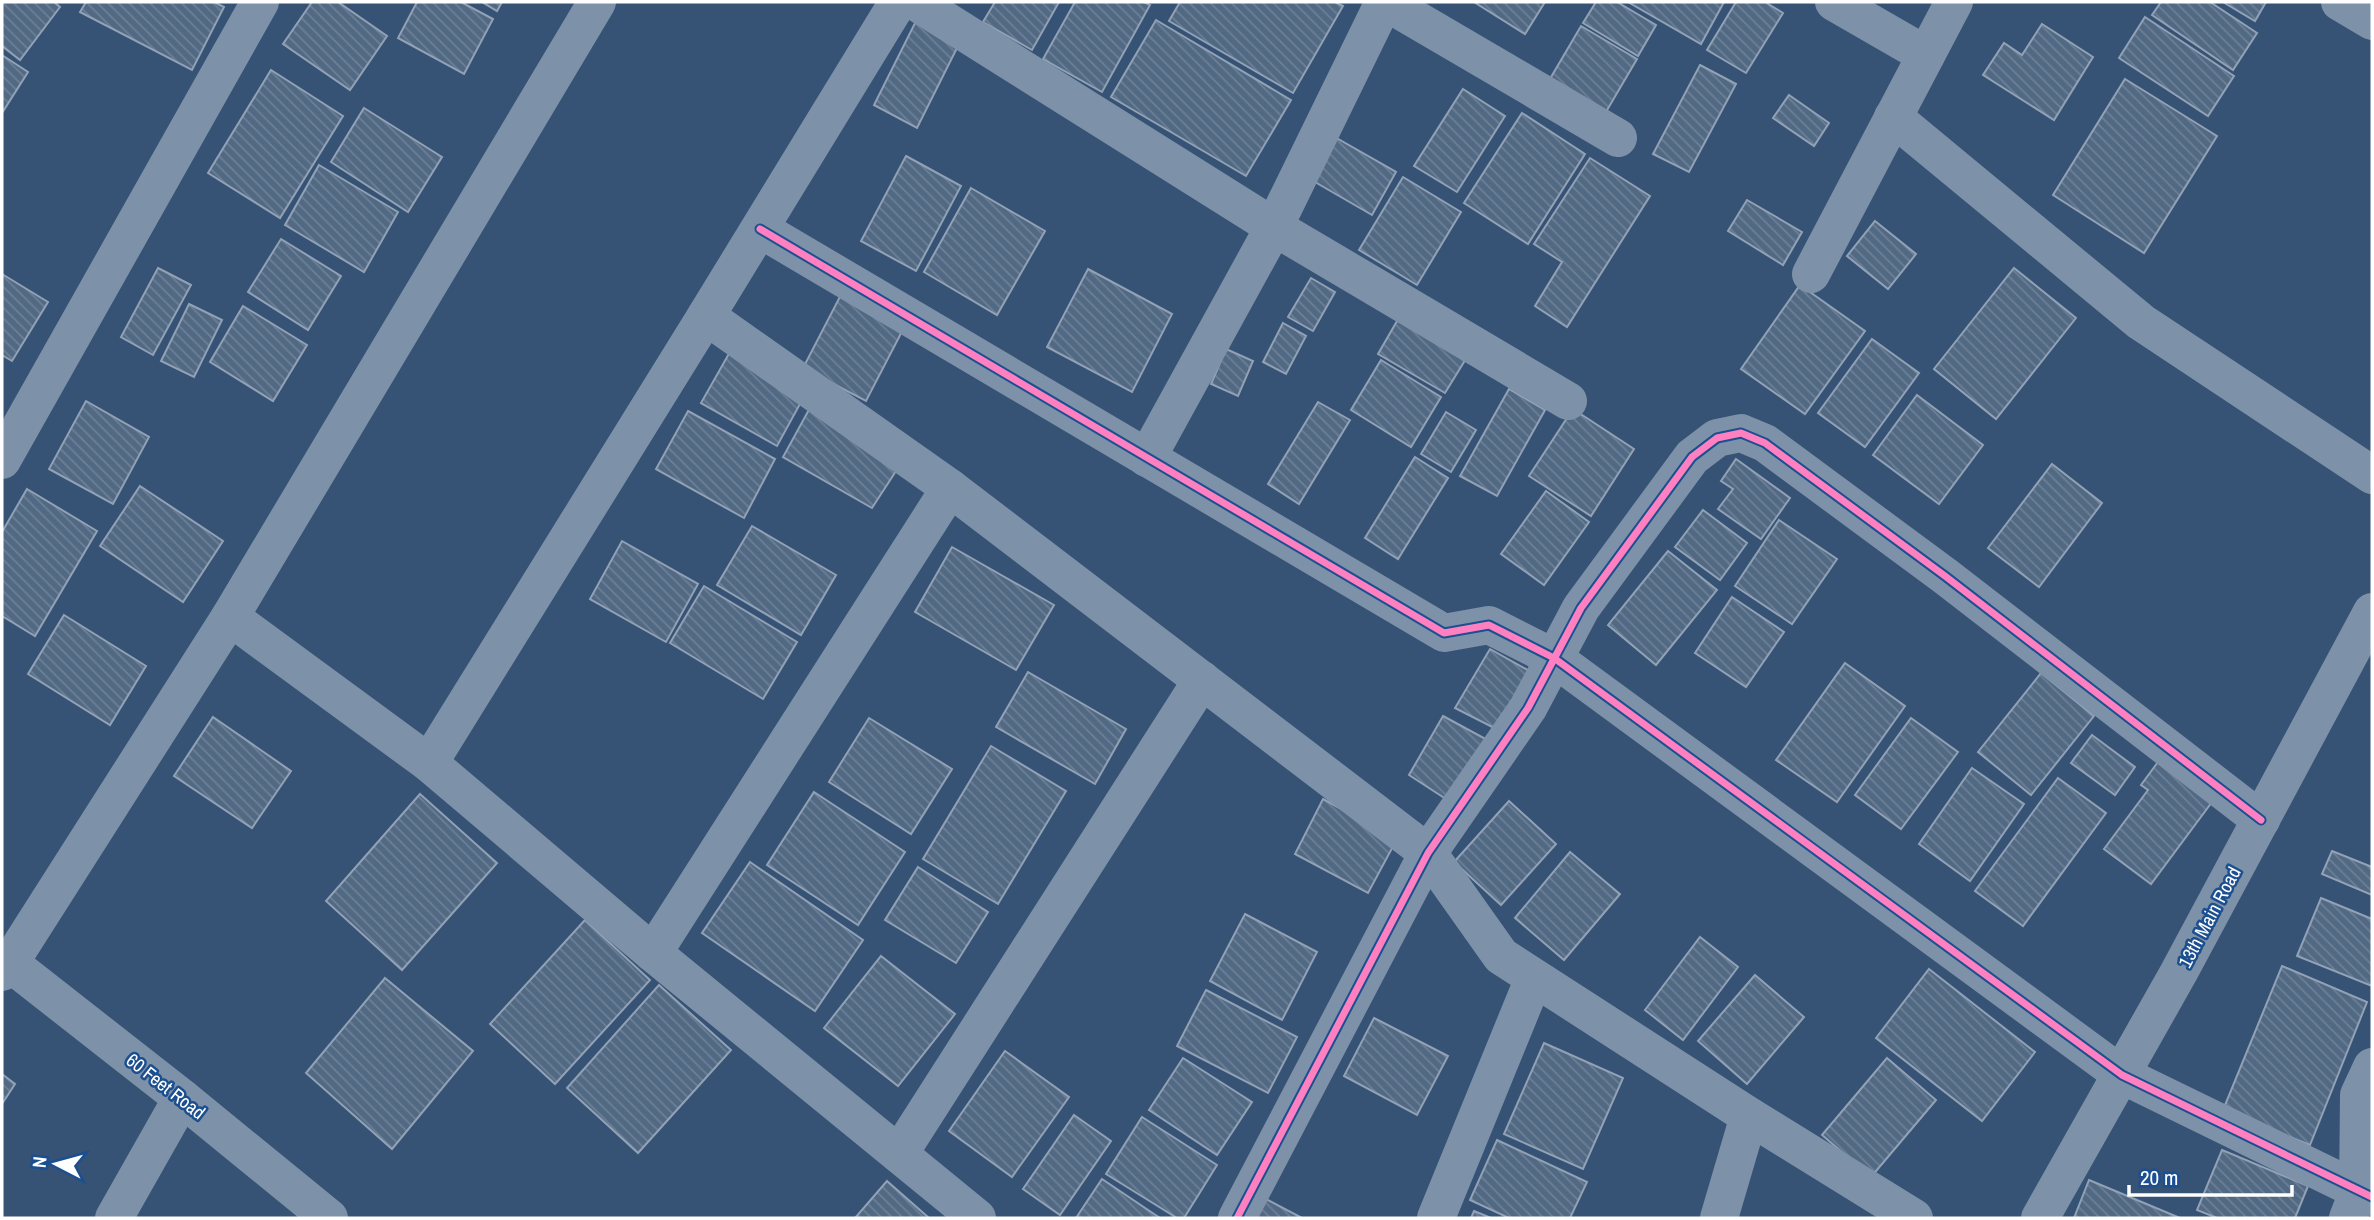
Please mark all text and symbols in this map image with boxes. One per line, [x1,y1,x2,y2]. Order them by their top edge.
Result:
street label: 13th Main Road [2171,862,2247,972]
street label: 60 Feet Road [121,1047,211,1125]
north arrow [21,1129,91,1199]
scale bar [2129,1154,2292,1198]
text: N [26,1155,53,1169]
text: 20 m [2140,1163,2178,1192]

